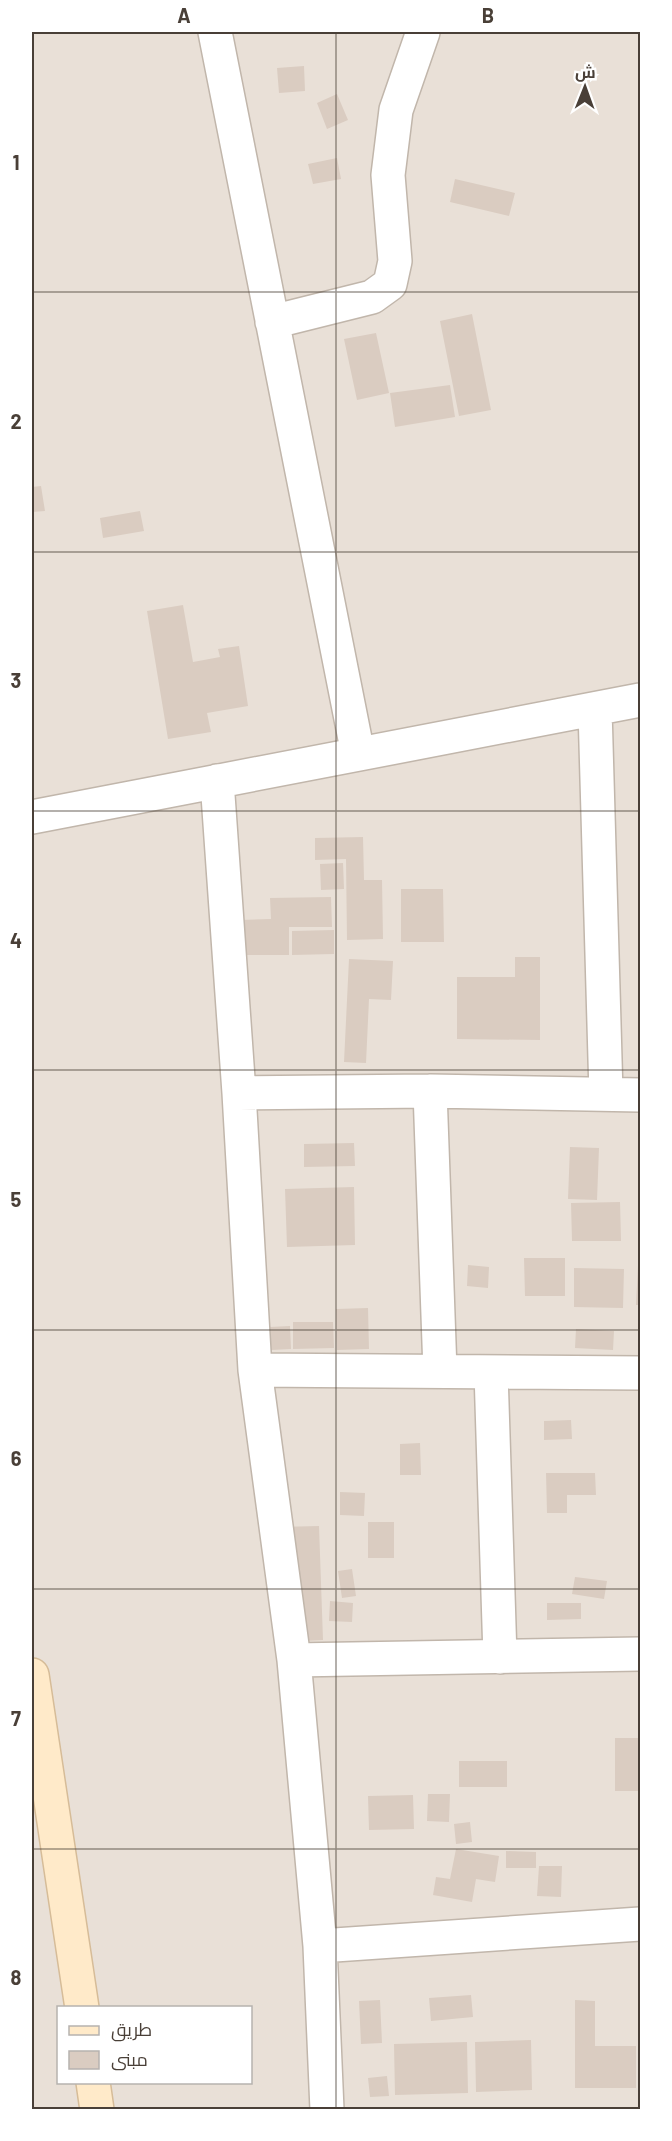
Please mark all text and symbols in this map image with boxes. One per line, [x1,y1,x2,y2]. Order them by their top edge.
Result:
text: A [177,3,191,27]
text: B [482,3,494,27]
north arrow [555,57,615,117]
text: ش [575,62,596,82]
text: 1 [12,150,20,174]
text: 2 [10,409,22,433]
text: 3 [11,668,21,692]
text: 4 [10,928,22,952]
text: 5 [11,1187,22,1211]
text: 6 [11,1446,22,1470]
text: 7 [11,1706,21,1730]
text: 8 [11,1965,22,1989]
legend [57,2006,252,2084]
text: طريق [111,2018,152,2042]
text: مبنى [111,2048,148,2071]

